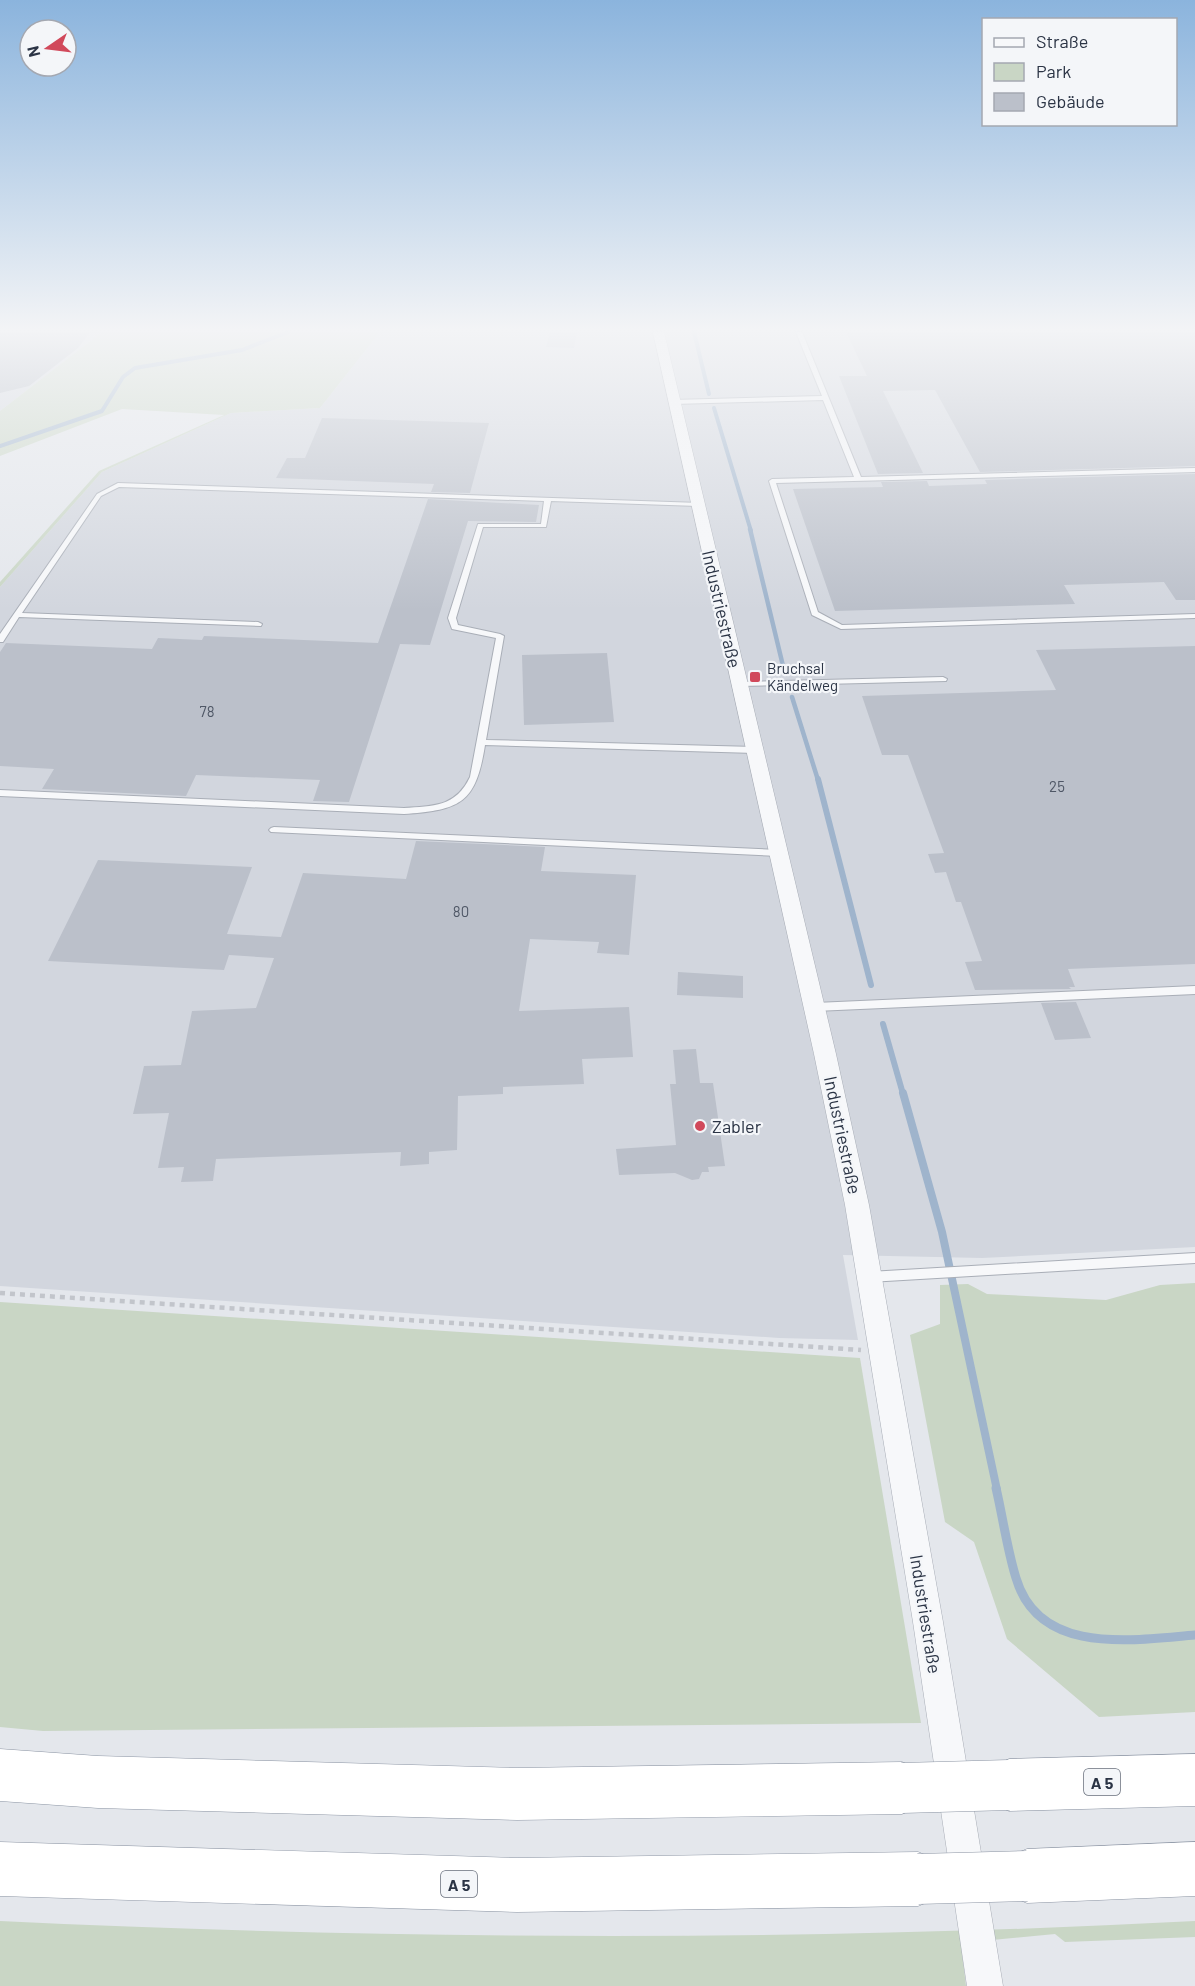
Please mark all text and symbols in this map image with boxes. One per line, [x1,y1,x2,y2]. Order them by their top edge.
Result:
north arrow [18,18,78,78]
legend [982,18,1177,126]
text: Straße [1036,30,1088,52]
text: N [22,44,43,59]
text: Park [1036,60,1071,82]
text: Gebäude [1036,90,1105,112]
street label: Industriestraße [698,548,746,670]
place label: Bruchsal Kändelweg [767,659,838,694]
marker: Bruchsal Kändelweg [748,670,762,684]
house number: 78 [200,702,214,720]
house number: 25 [1049,777,1065,795]
house number: 80 [453,902,469,920]
street label: Industriestraße [820,1074,866,1196]
place label: Zabler [712,1115,762,1137]
marker: Zabler [693,1119,707,1133]
street label: Industriestraße [906,1553,946,1675]
road number: A 5 [1084,1769,1120,1795]
road number: A 5 [441,1871,477,1897]

